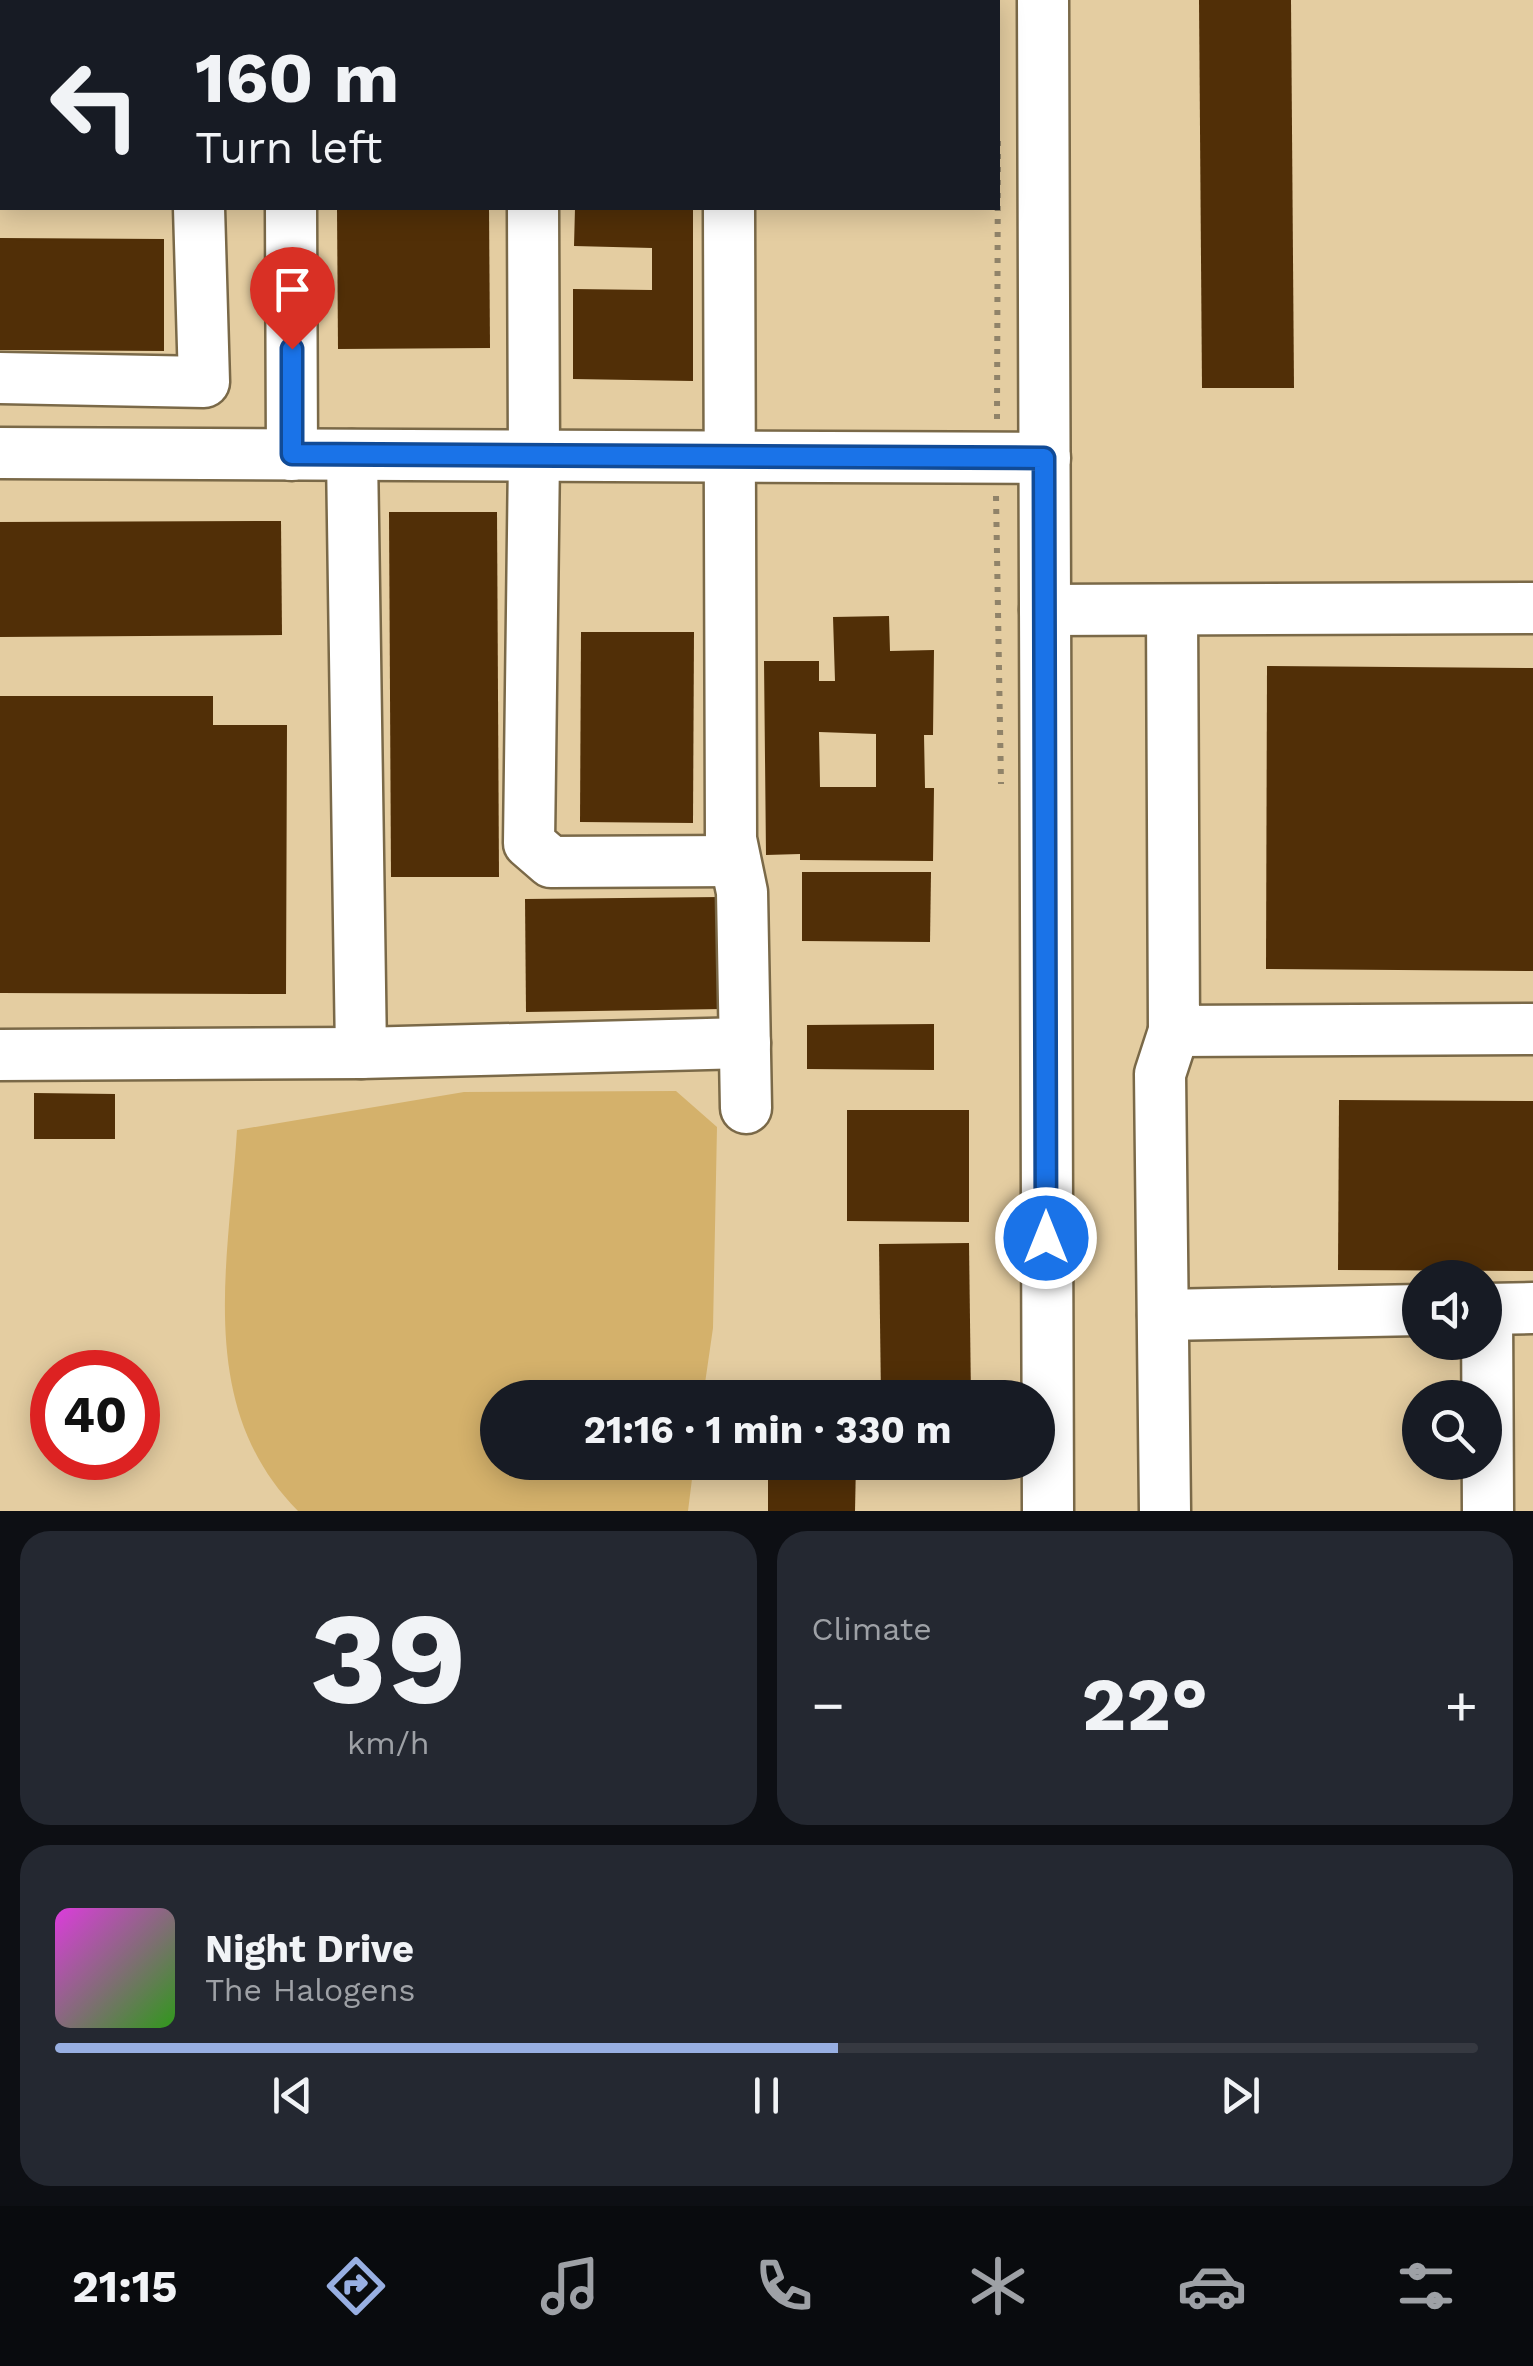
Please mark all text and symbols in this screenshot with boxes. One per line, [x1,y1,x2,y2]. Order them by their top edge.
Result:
text: 160 m [195,37,399,119]
icon: left [30,40,160,170]
text: Turn left [195,121,382,174]
pin [250,247,335,350]
icon: arrive [265,262,320,317]
position arrow [994,1186,1098,1290]
map controls [1402,1260,1502,1480]
button: sound [1402,1260,1502,1360]
speed limit sign: 40 [30,1350,160,1480]
button: search [1402,1380,1502,1480]
text: 21:16 · 1 min · 330 m [583,1408,952,1452]
text: 39 [310,1582,467,1735]
text: Climate [812,1610,932,1648]
text: 22° [1081,1660,1208,1748]
text: − [812,1673,845,1737]
text: + [1445,1673,1478,1737]
text: km/h [347,1724,429,1762]
text: Night Drive [205,1927,414,1971]
text: The Halogens [205,1971,415,2009]
icon: previous [265,2068,320,2123]
icon: pause [739,2068,794,2123]
icon: next [1213,2068,1268,2123]
icon: directions [321,2251,391,2321]
icon: music [535,2251,605,2321]
icon: phone [749,2251,819,2321]
icon: climate [963,2251,1033,2321]
icon: car [1177,2251,1247,2321]
icon: filters [1391,2251,1461,2321]
text: 21:15 [72,2260,177,2313]

